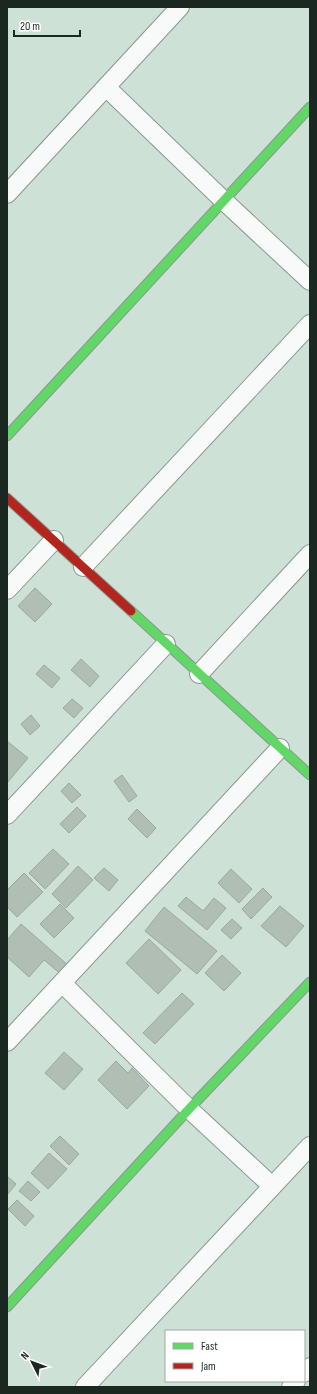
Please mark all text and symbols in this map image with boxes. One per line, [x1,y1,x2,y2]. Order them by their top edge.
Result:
scale bar [14,12,80,38]
text: 20 m [20,19,40,34]
legend [165,1330,305,1382]
text: Fast [201,1339,218,1354]
north arrow [12,1342,52,1382]
text: N [18,1349,32,1362]
text: Jam [200,1359,216,1374]

